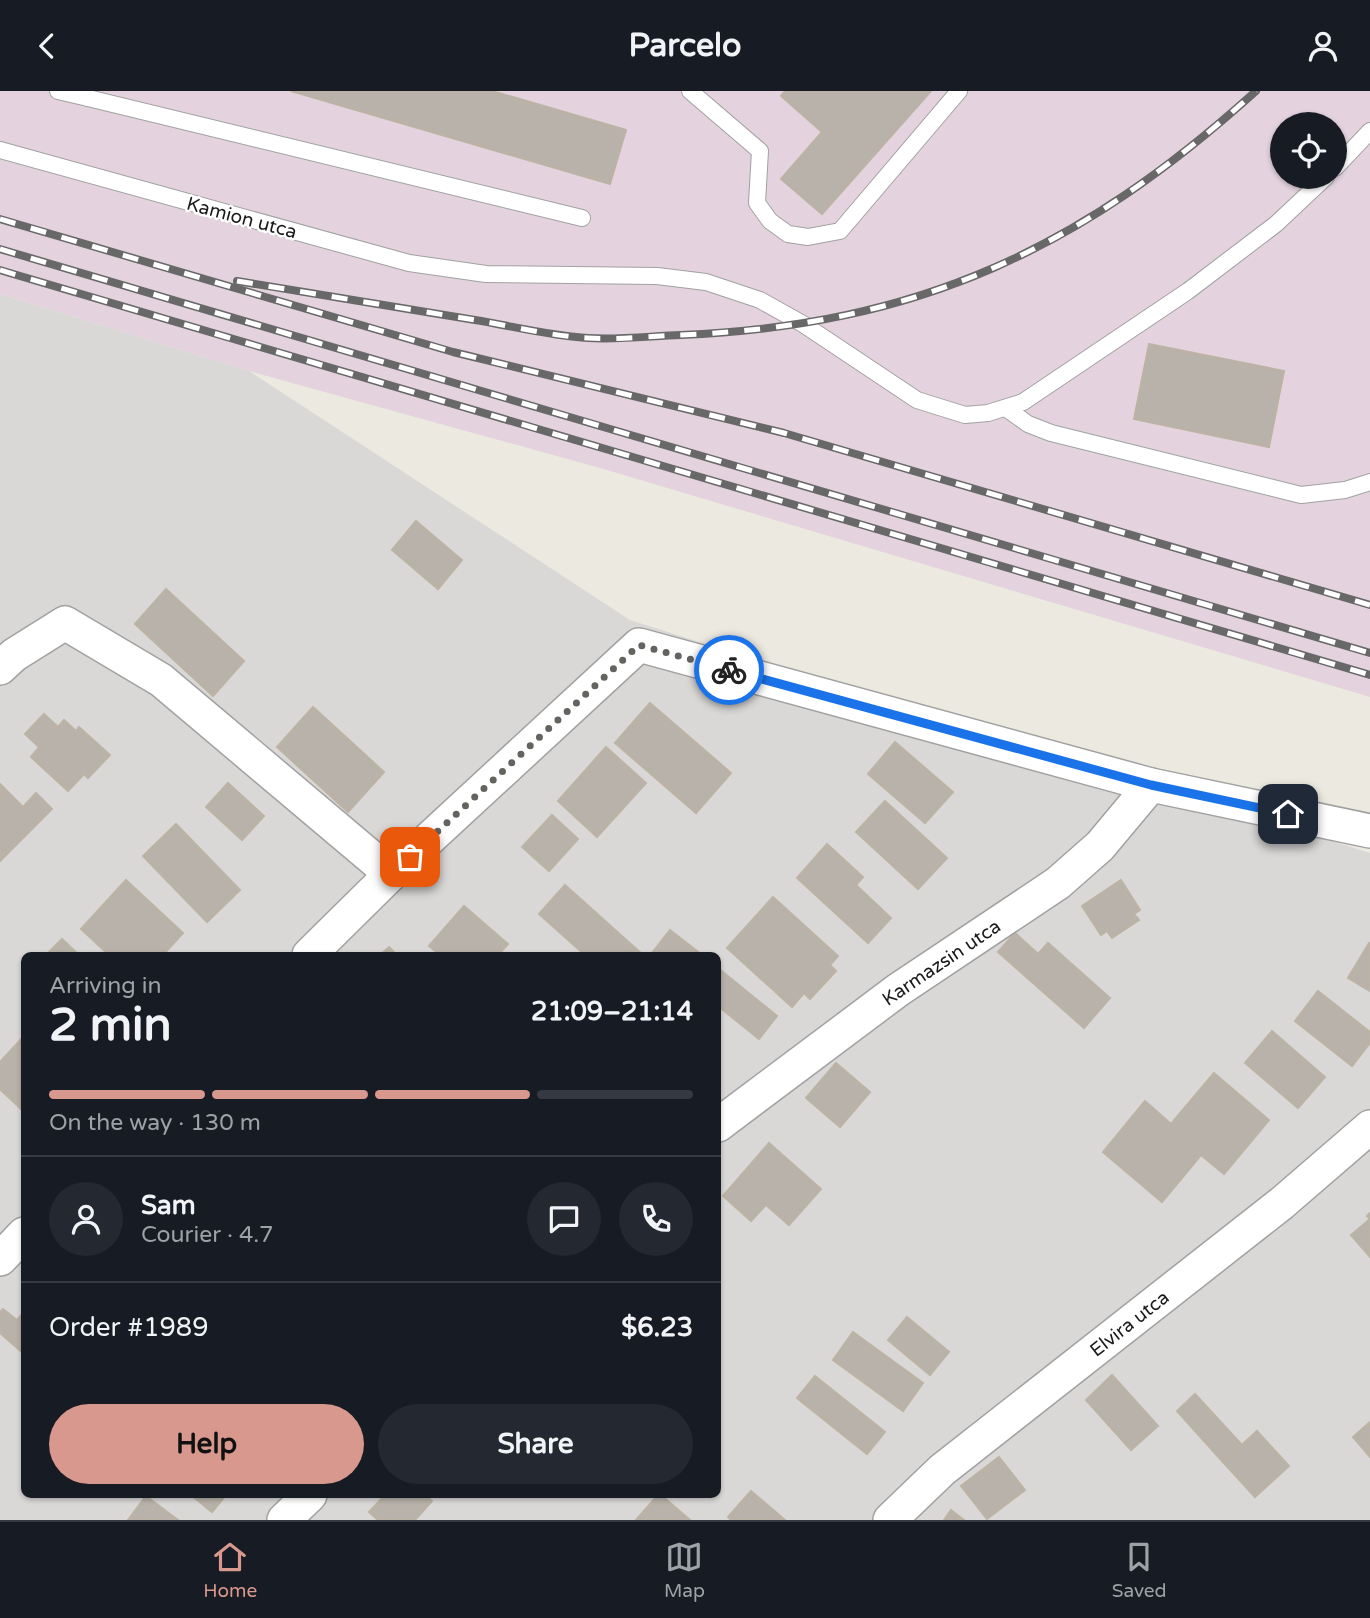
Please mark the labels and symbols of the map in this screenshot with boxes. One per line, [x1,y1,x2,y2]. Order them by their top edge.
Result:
street label: Kamion utca [184,193,299,243]
courier [694,635,764,705]
pin [1258,784,1318,844]
pin [380,827,440,887]
street label: Karmazsin utca [878,915,1005,1011]
street label: Elvira utca [1086,1286,1173,1361]

